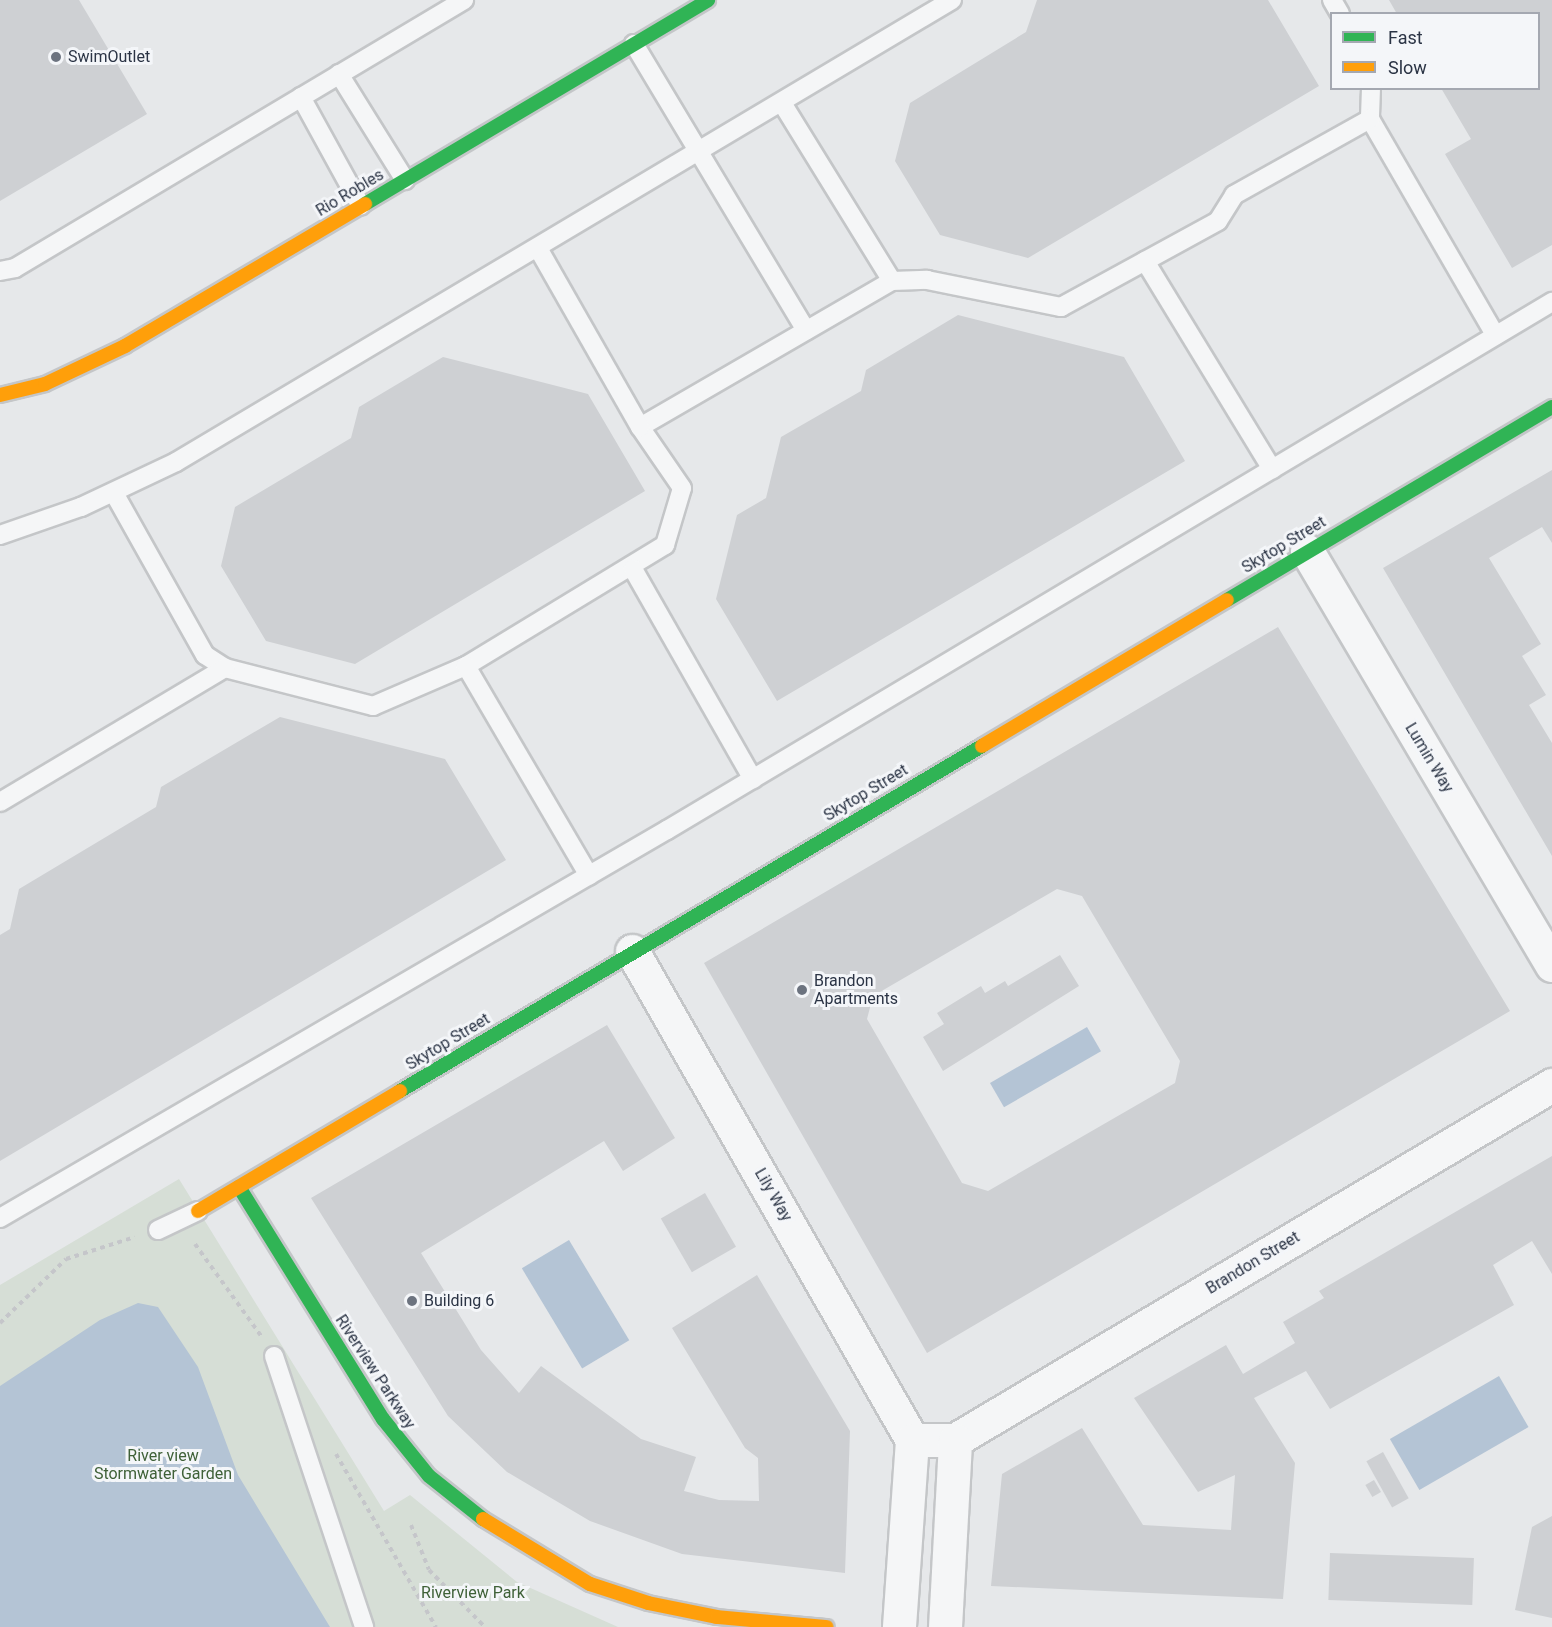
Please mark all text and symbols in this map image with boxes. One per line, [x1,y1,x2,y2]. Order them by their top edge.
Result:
legend [1330,12,1540,90]
text: Fast [1388,27,1423,48]
place label: SwimOutlet [68,47,150,67]
marker: SwimOutlet [49,50,63,64]
text: Slow [1388,57,1427,78]
street label: Rio Robles [313,165,387,221]
street label: Skytop Street [1239,512,1329,578]
street label: Lumin Way [1401,720,1457,796]
street label: Skytop Street [821,760,911,826]
place label: Brandon Apartments [814,971,898,1009]
marker: Brandon Apartments [795,983,809,997]
street label: Skytop Street [403,1009,493,1075]
street label: Lily Way [750,1165,796,1225]
street label: Brandon Street [1203,1228,1303,1298]
place label: Building 6 [424,1291,494,1311]
marker: Building 6 [405,1294,419,1308]
street label: Riverview Parkway [331,1311,419,1433]
park label: River view Stormwater Garden [94,1446,232,1484]
park label: Riverview Park [421,1583,525,1603]

